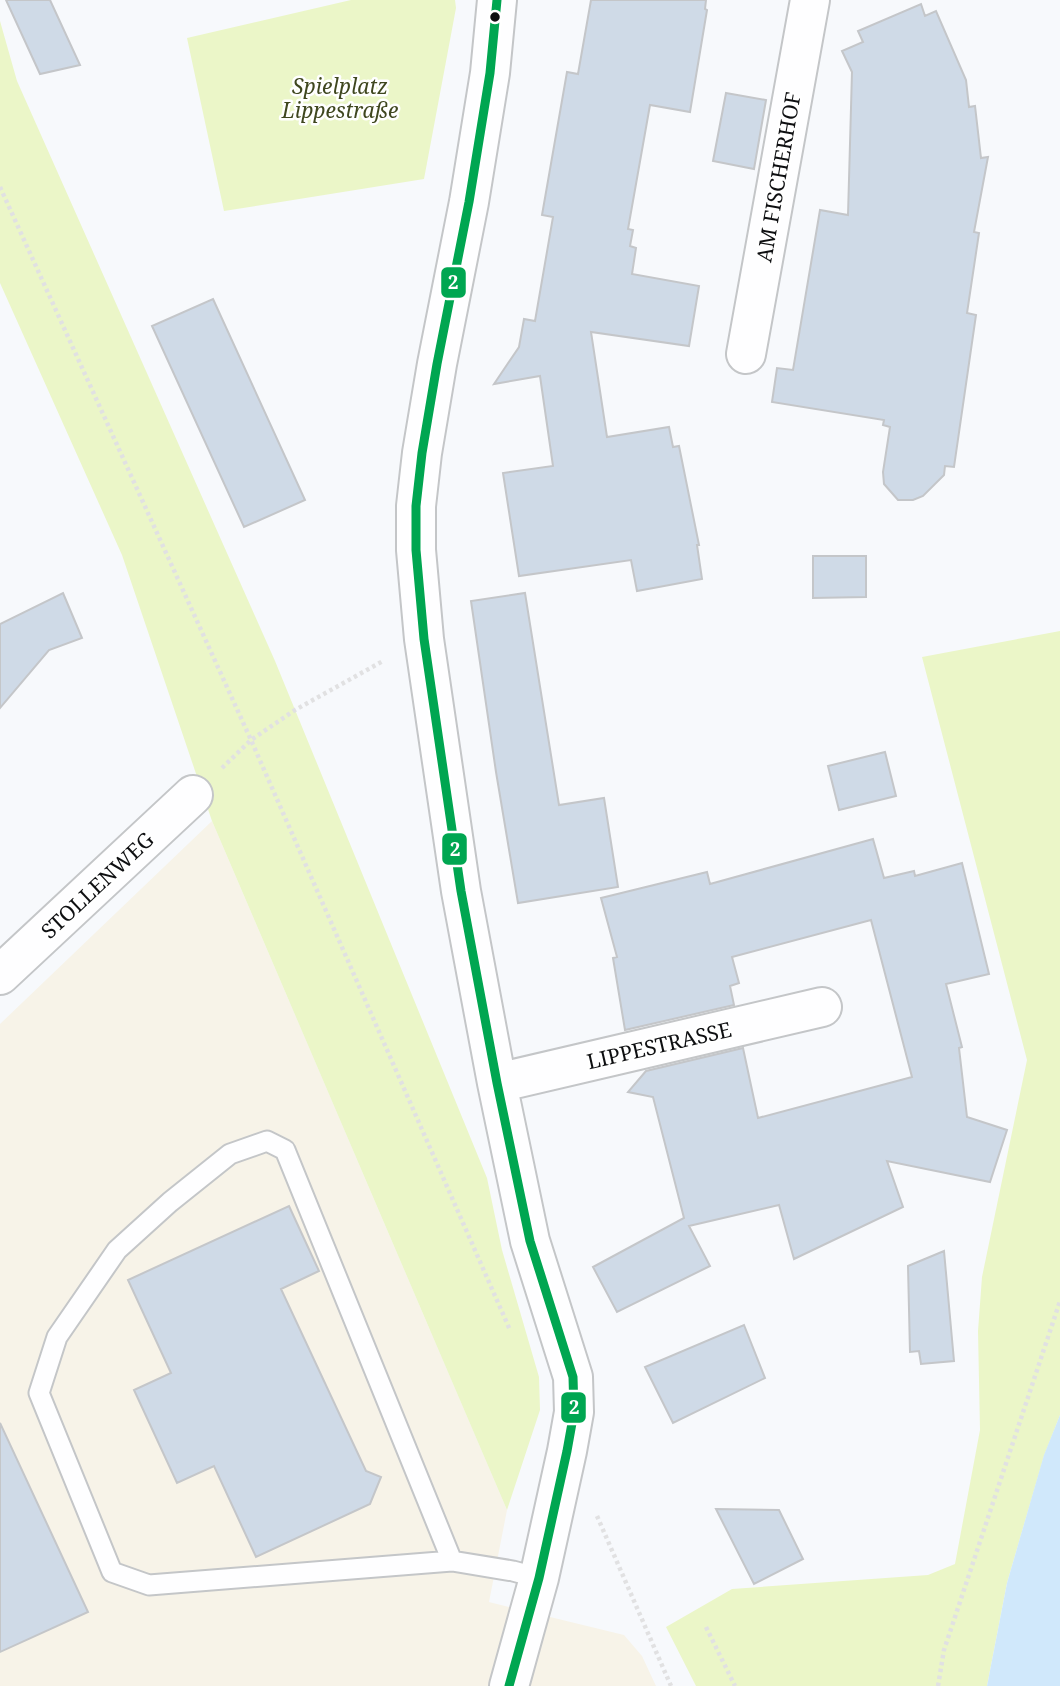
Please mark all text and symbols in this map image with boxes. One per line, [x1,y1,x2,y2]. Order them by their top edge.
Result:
unlabelled marker [488,10,502,24]
park label: Spielplatz Lippestraße [281,72,398,124]
street label: AM FISCHERHOF [749,90,807,264]
line badge: 2 [440,266,467,299]
text: 2 [448,269,458,295]
street label: STOLLENWEG [35,826,159,944]
line badge: 2 [441,832,468,866]
text: 2 [450,836,460,862]
street label: LIPPESTRASSE [584,1015,734,1075]
line badge: 2 [560,1391,587,1424]
text: 2 [569,1394,579,1420]

